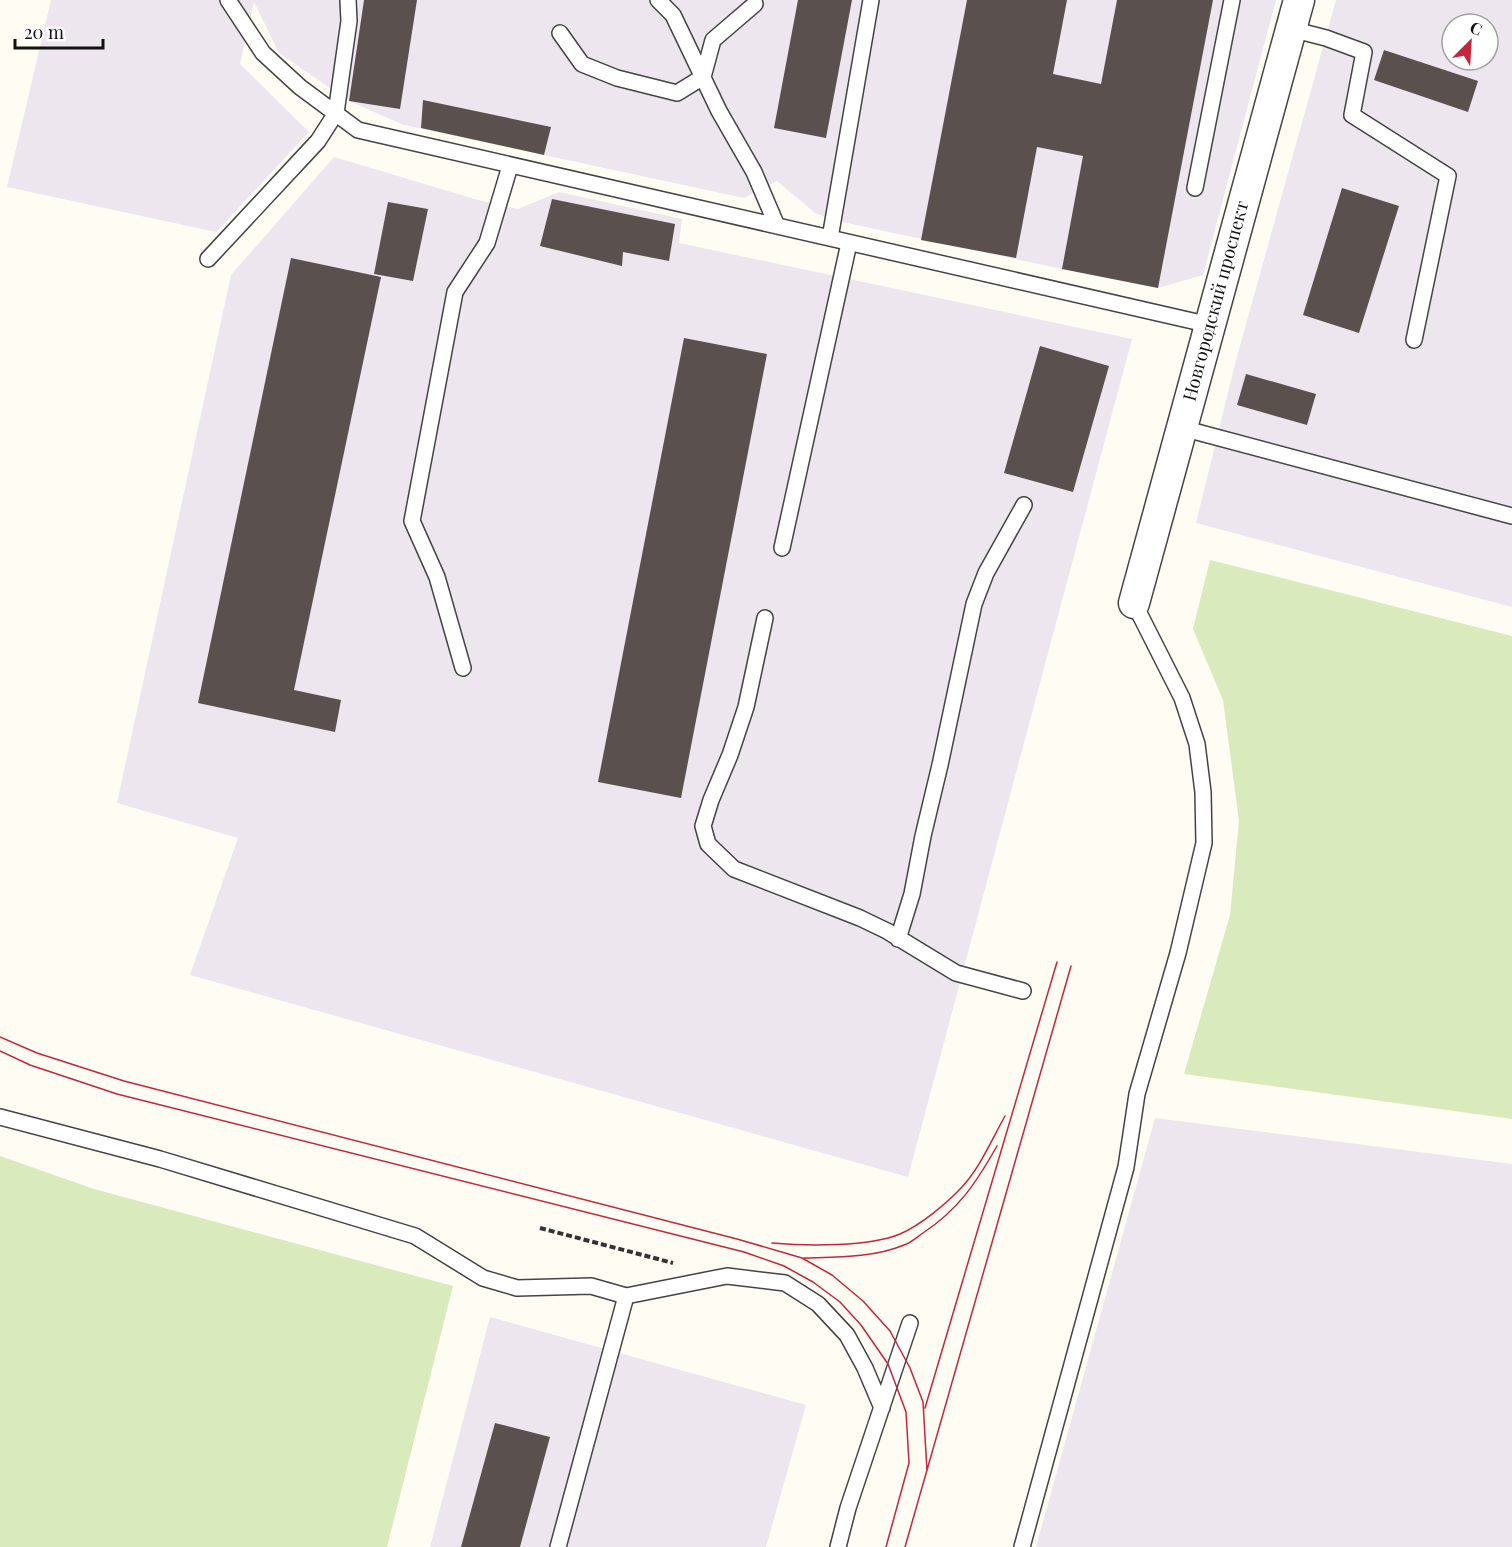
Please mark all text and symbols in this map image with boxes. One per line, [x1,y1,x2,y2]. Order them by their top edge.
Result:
scale bar [15,12,104,50]
north arrow [1440,12,1500,72]
text: С [1467,16,1486,40]
text: 20 m [24,20,64,44]
street label: Новгородский проспект [1177,198,1253,404]

